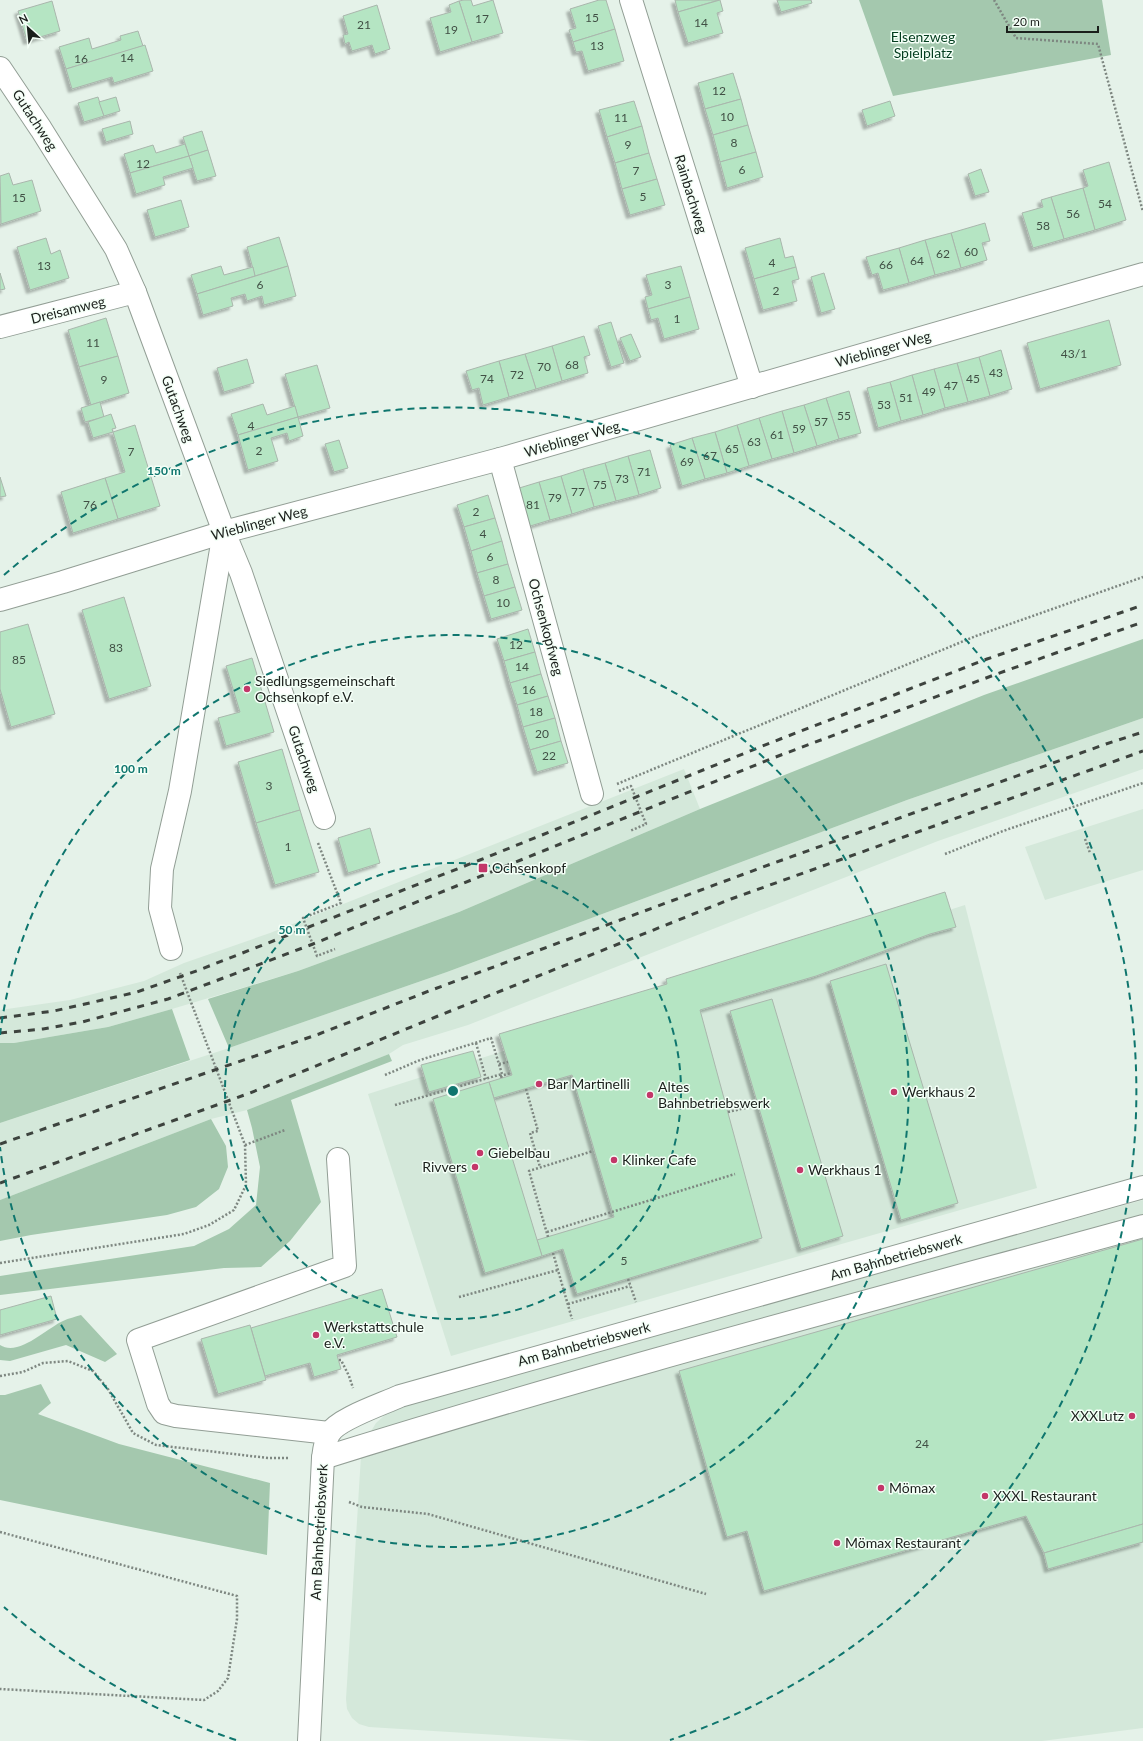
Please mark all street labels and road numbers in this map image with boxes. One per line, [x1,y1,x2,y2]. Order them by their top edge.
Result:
street label: Gutachweg [9,86,62,154]
street label: Rainbachweg [671,152,712,235]
street label: Dreisamweg [29,292,107,327]
street label: Wieblinger Weg [833,327,933,370]
street label: Gutachweg [159,373,198,445]
street label: Wieblinger Weg [522,417,622,460]
street label: Wieblinger Weg [209,502,309,543]
street label: Ochsenkopfweg [525,576,568,677]
street label: Gutachweg [285,723,324,795]
street label: Am Bahnbetriebswerk [828,1229,965,1284]
street label: Am Bahnbetriebswerk [516,1317,653,1369]
street label: Am Bahnbetriebswerk [306,1462,331,1601]

